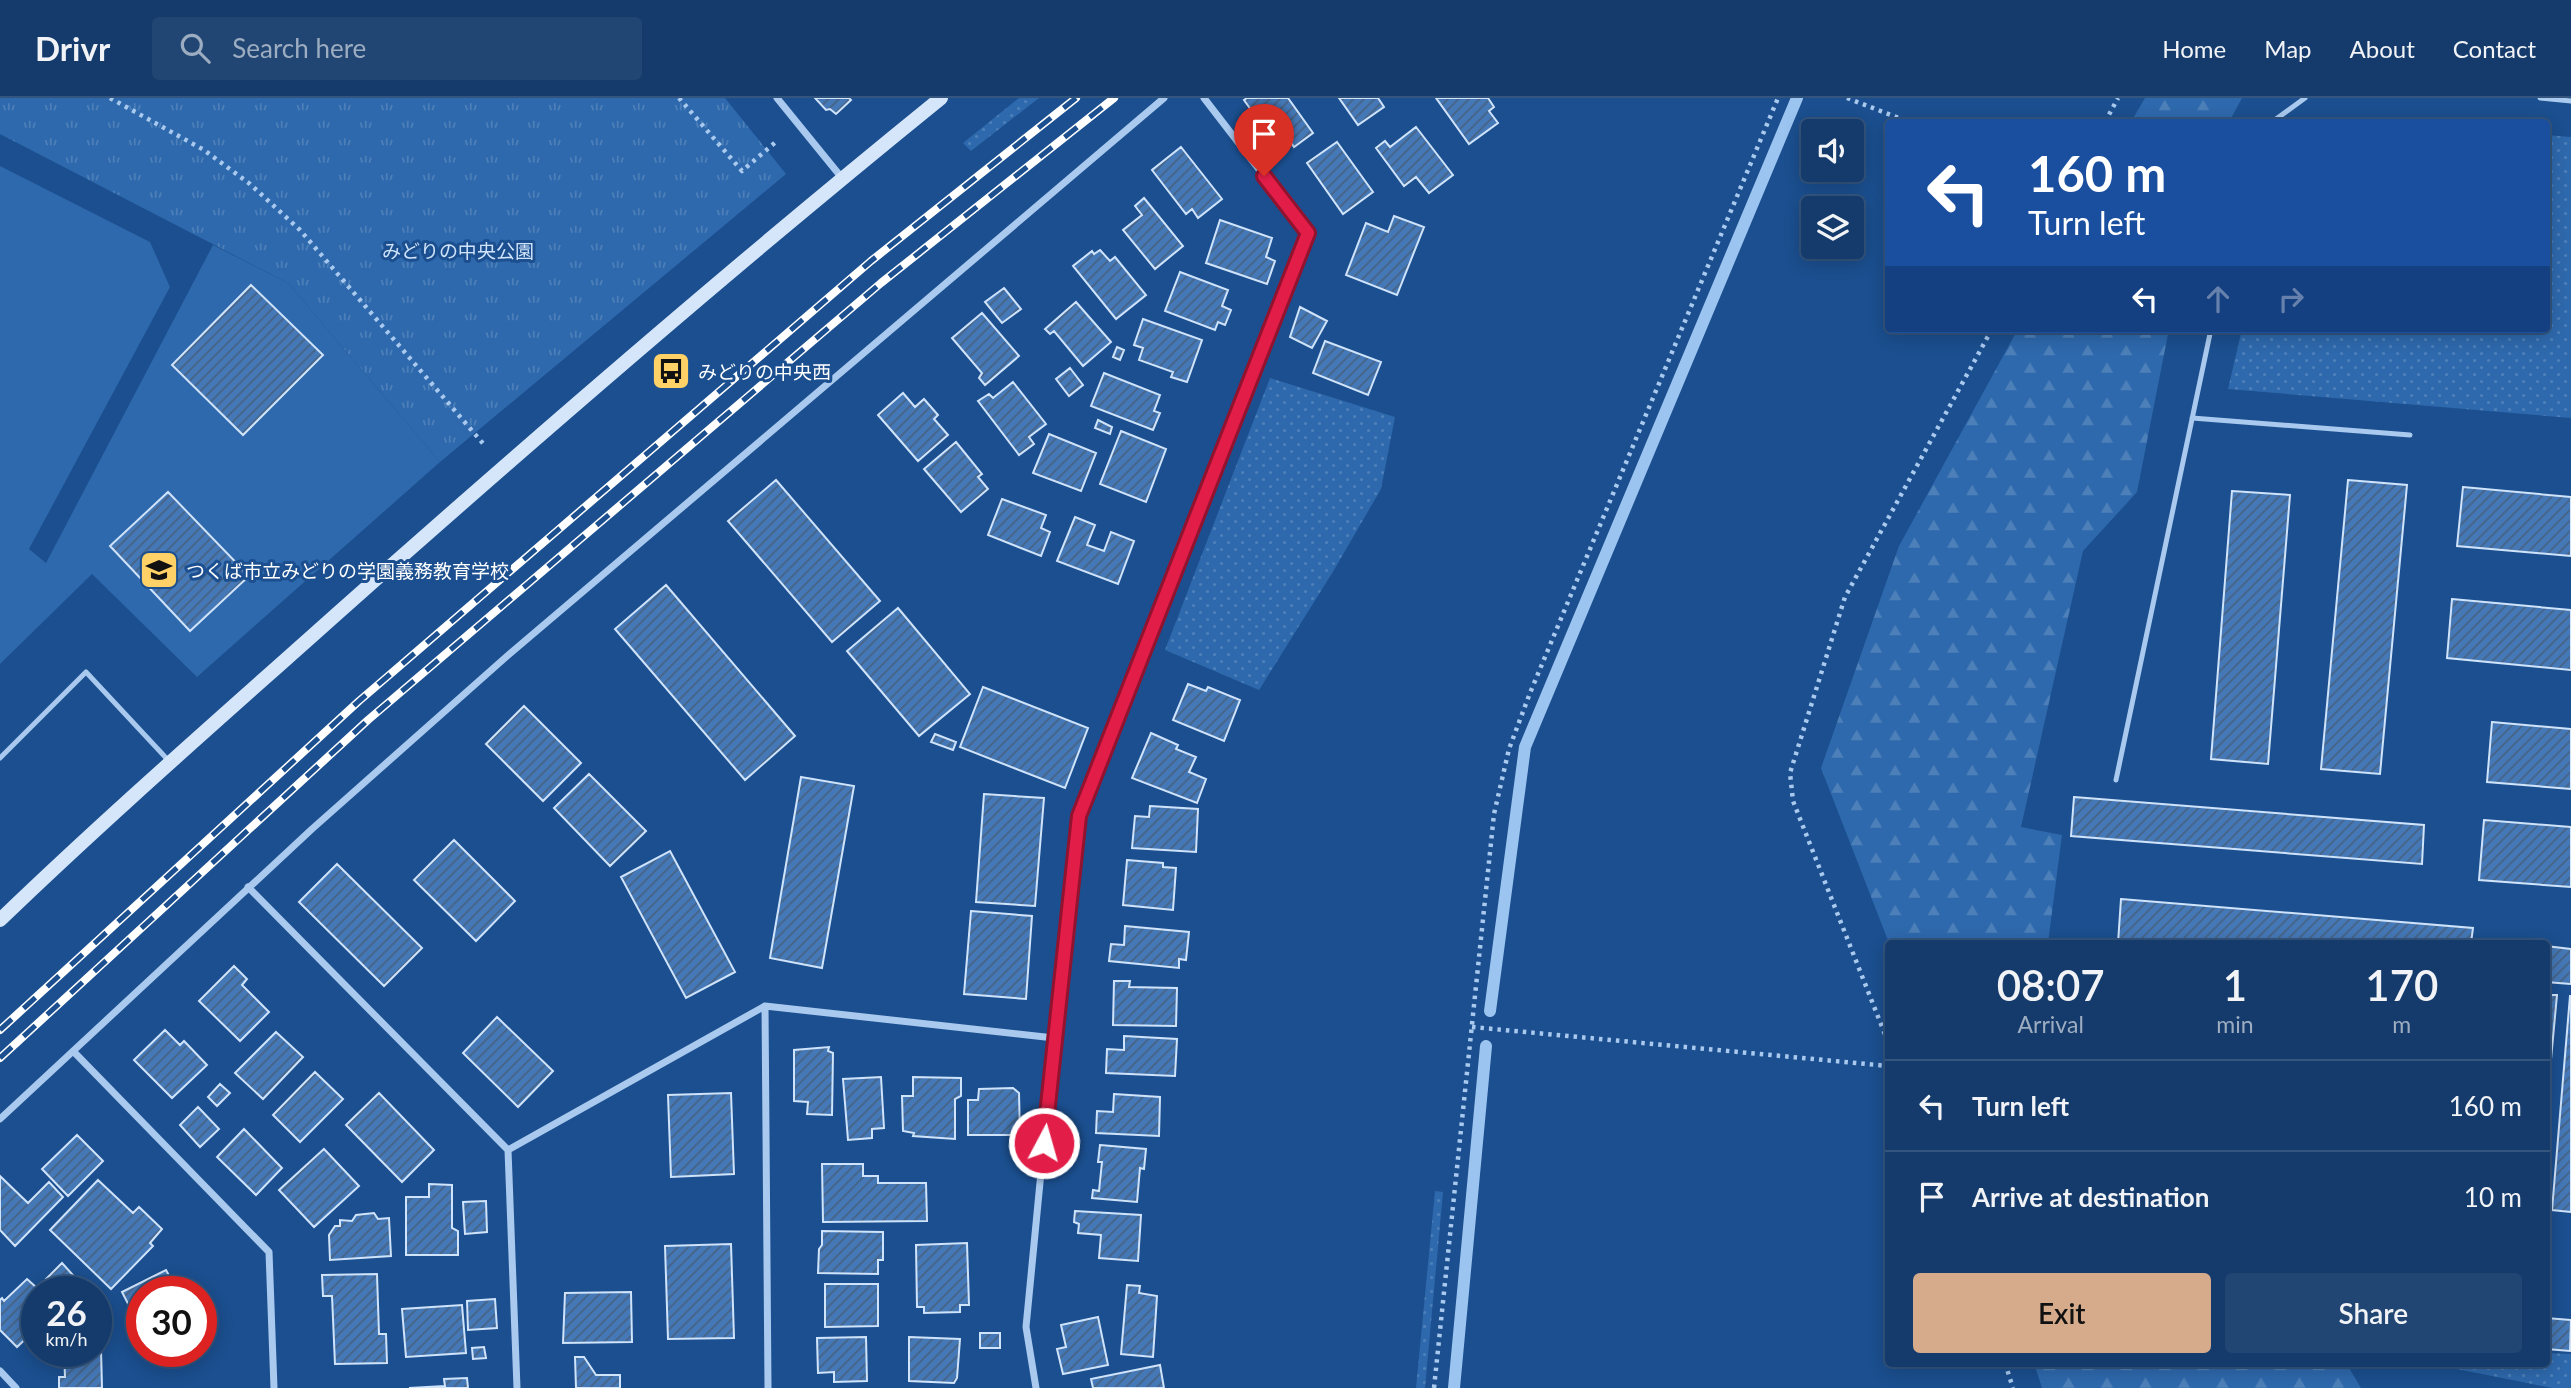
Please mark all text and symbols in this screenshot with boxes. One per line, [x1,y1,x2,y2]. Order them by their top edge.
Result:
search box [152,17,642,80]
text: Drivr [35,28,110,68]
icon: search [176,29,214,67]
text: Search here [232,32,366,64]
text: Home [2162,34,2226,63]
text: Map [2264,34,2312,63]
text: About [2350,34,2415,63]
text: Contact [2453,34,2536,63]
pin [1234,104,1294,176]
icon: arrive [1245,115,1283,153]
map controls [1801,119,1864,259]
button: sound [1801,119,1864,182]
text: 160 m [2028,144,2166,202]
icon: left [1913,147,2004,238]
button: layers [1801,196,1864,259]
text: Turn left [2028,203,2145,242]
park label: みどりの中央公園 [382,239,534,262]
icon: left [2126,280,2164,318]
icon: ahead [2199,280,2237,318]
icon: right [2272,280,2310,318]
bus stop icon: みどりの中央西 [650,350,692,392]
place label: みどりの中央西 [698,360,831,383]
school or university icon: つくば市立みどりの学園義務教育学校 [138,549,180,591]
place label: つくば市立みどりの学園義務教育学校 [186,559,509,582]
text: 08:07 [1997,960,2105,1010]
text: 1 [2223,960,2247,1010]
text: 170 [2365,960,2438,1010]
text: Arrival [2018,1010,2084,1038]
text: min [2216,1010,2254,1038]
text: m [2392,1010,2411,1038]
icon: left [1913,1087,1951,1125]
text: Turn left [1972,1090,2069,1122]
text: 160 m [2449,1090,2522,1122]
position arrow [1007,1106,1081,1180]
icon: arrive [1913,1178,1951,1216]
text: Arrive at destination [1972,1181,2209,1213]
text: 10 m [2464,1181,2522,1213]
button: Exit [1913,1273,2211,1353]
button: Share [2225,1273,2522,1353]
speed limit sign: 30 [126,1276,217,1367]
text: 26 [46,1291,87,1333]
text: km/h [45,1328,88,1350]

